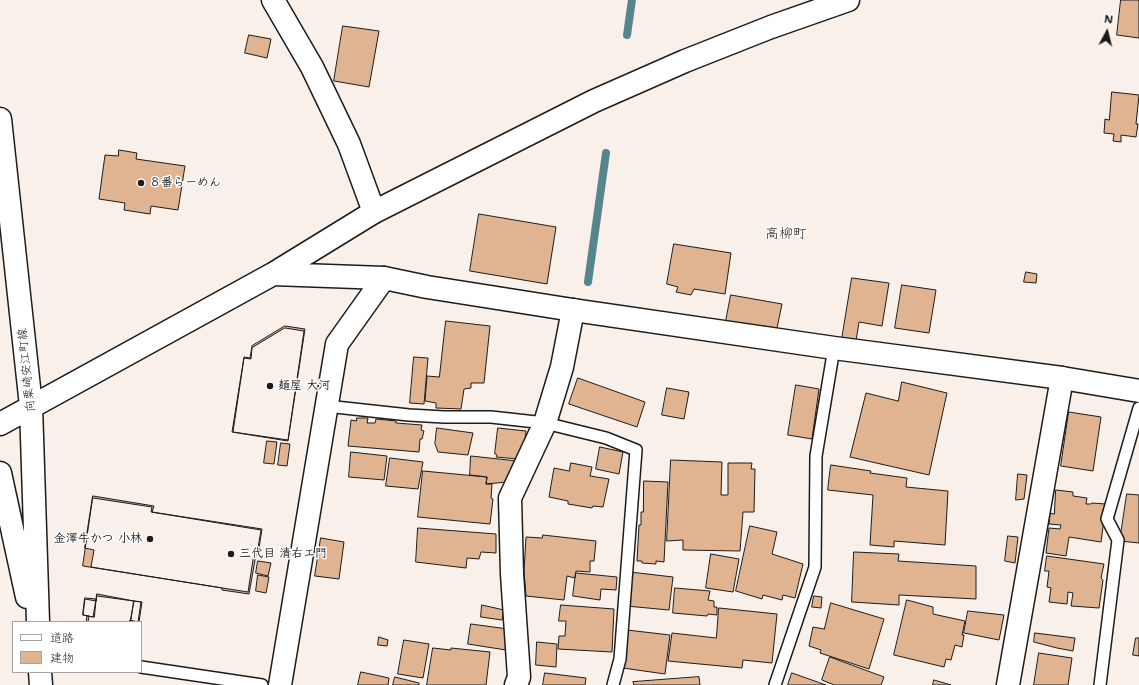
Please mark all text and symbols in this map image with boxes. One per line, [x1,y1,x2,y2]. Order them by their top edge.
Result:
north arrow [1087,12,1127,52]
text: N [1103,12,1114,28]
place label: ８番らーめん [149,176,221,190]
marker: ８番らーめん [136,178,146,188]
district label: 高柳町 [765,226,807,242]
street label: 向粟崎安江町線 [15,327,39,413]
place label: 麺屋 大河 [278,379,330,393]
marker: 麺屋 大河 [265,381,275,391]
place label: 金澤牛かつ 小林 [54,532,142,546]
marker: 金澤牛かつ 小林 [145,534,155,544]
place label: 三代目 清右エ門 [239,547,327,561]
marker: 三代目 清右エ門 [226,549,236,559]
legend [12,621,142,673]
text: 道路 [50,630,74,646]
text: 建物 [50,650,74,666]

